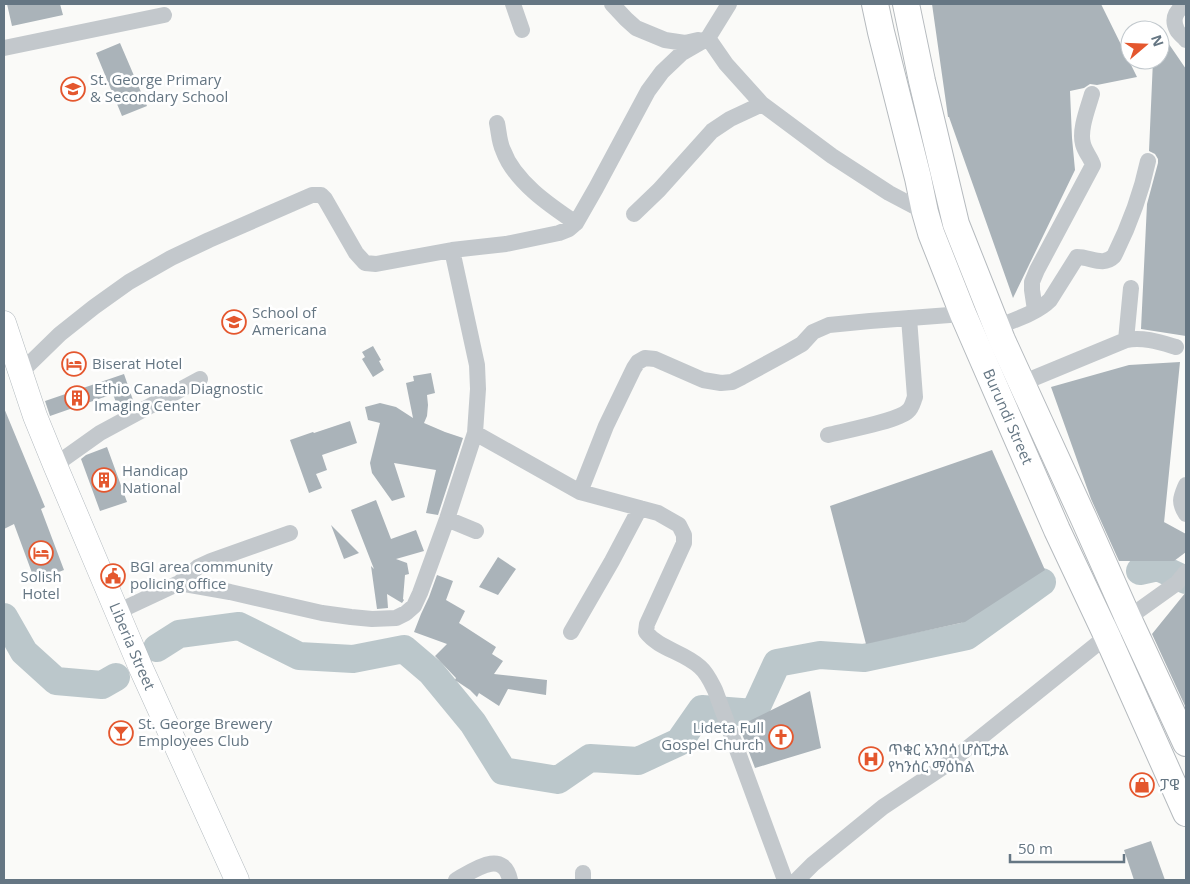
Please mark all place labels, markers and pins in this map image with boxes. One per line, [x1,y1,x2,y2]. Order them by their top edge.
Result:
place label: St. George Primary & Secondary School [90,69,228,106]
school or university icon: St. George Primary & Secondary School [60,76,86,102]
place label: School of Americana [252,302,327,339]
school or university icon: School of Americana [221,309,247,335]
hotel icon: Biserat Hotel [61,351,87,377]
place label: Biserat Hotel [92,353,182,373]
place label: Ethio Canada Diagnostic Imaging Center [94,378,263,415]
building icon: Ethio Canada Diagnostic Imaging Center [64,385,90,411]
place label: Handicap National [122,460,188,497]
building icon: Handicap National [91,467,117,493]
hotel icon: Solish Hotel [28,540,54,566]
place label: BGI area community policing office [130,556,273,593]
public building icon: BGI area community policing office [100,563,126,589]
place label: Solish Hotel [20,566,62,603]
place label: St. George Brewery Employees Club [138,713,273,750]
place label: Lideta Full Gospel Church [661,717,764,754]
bar icon: St. George Brewery Employees Club [108,720,134,746]
church icon: Lideta Full Gospel Church [768,724,794,750]
place label: ጥቁር አንበሳ ሆስፒታል የካንሰር ማዕከል [888,739,1009,776]
hospital icon: ጥቁር አንበሳ ሆስፒታል የካንሰር ማዕከል [858,746,884,772]
shop icon: ፓዌ [1129,772,1155,798]
place label: ፓዌ [1160,774,1179,794]

